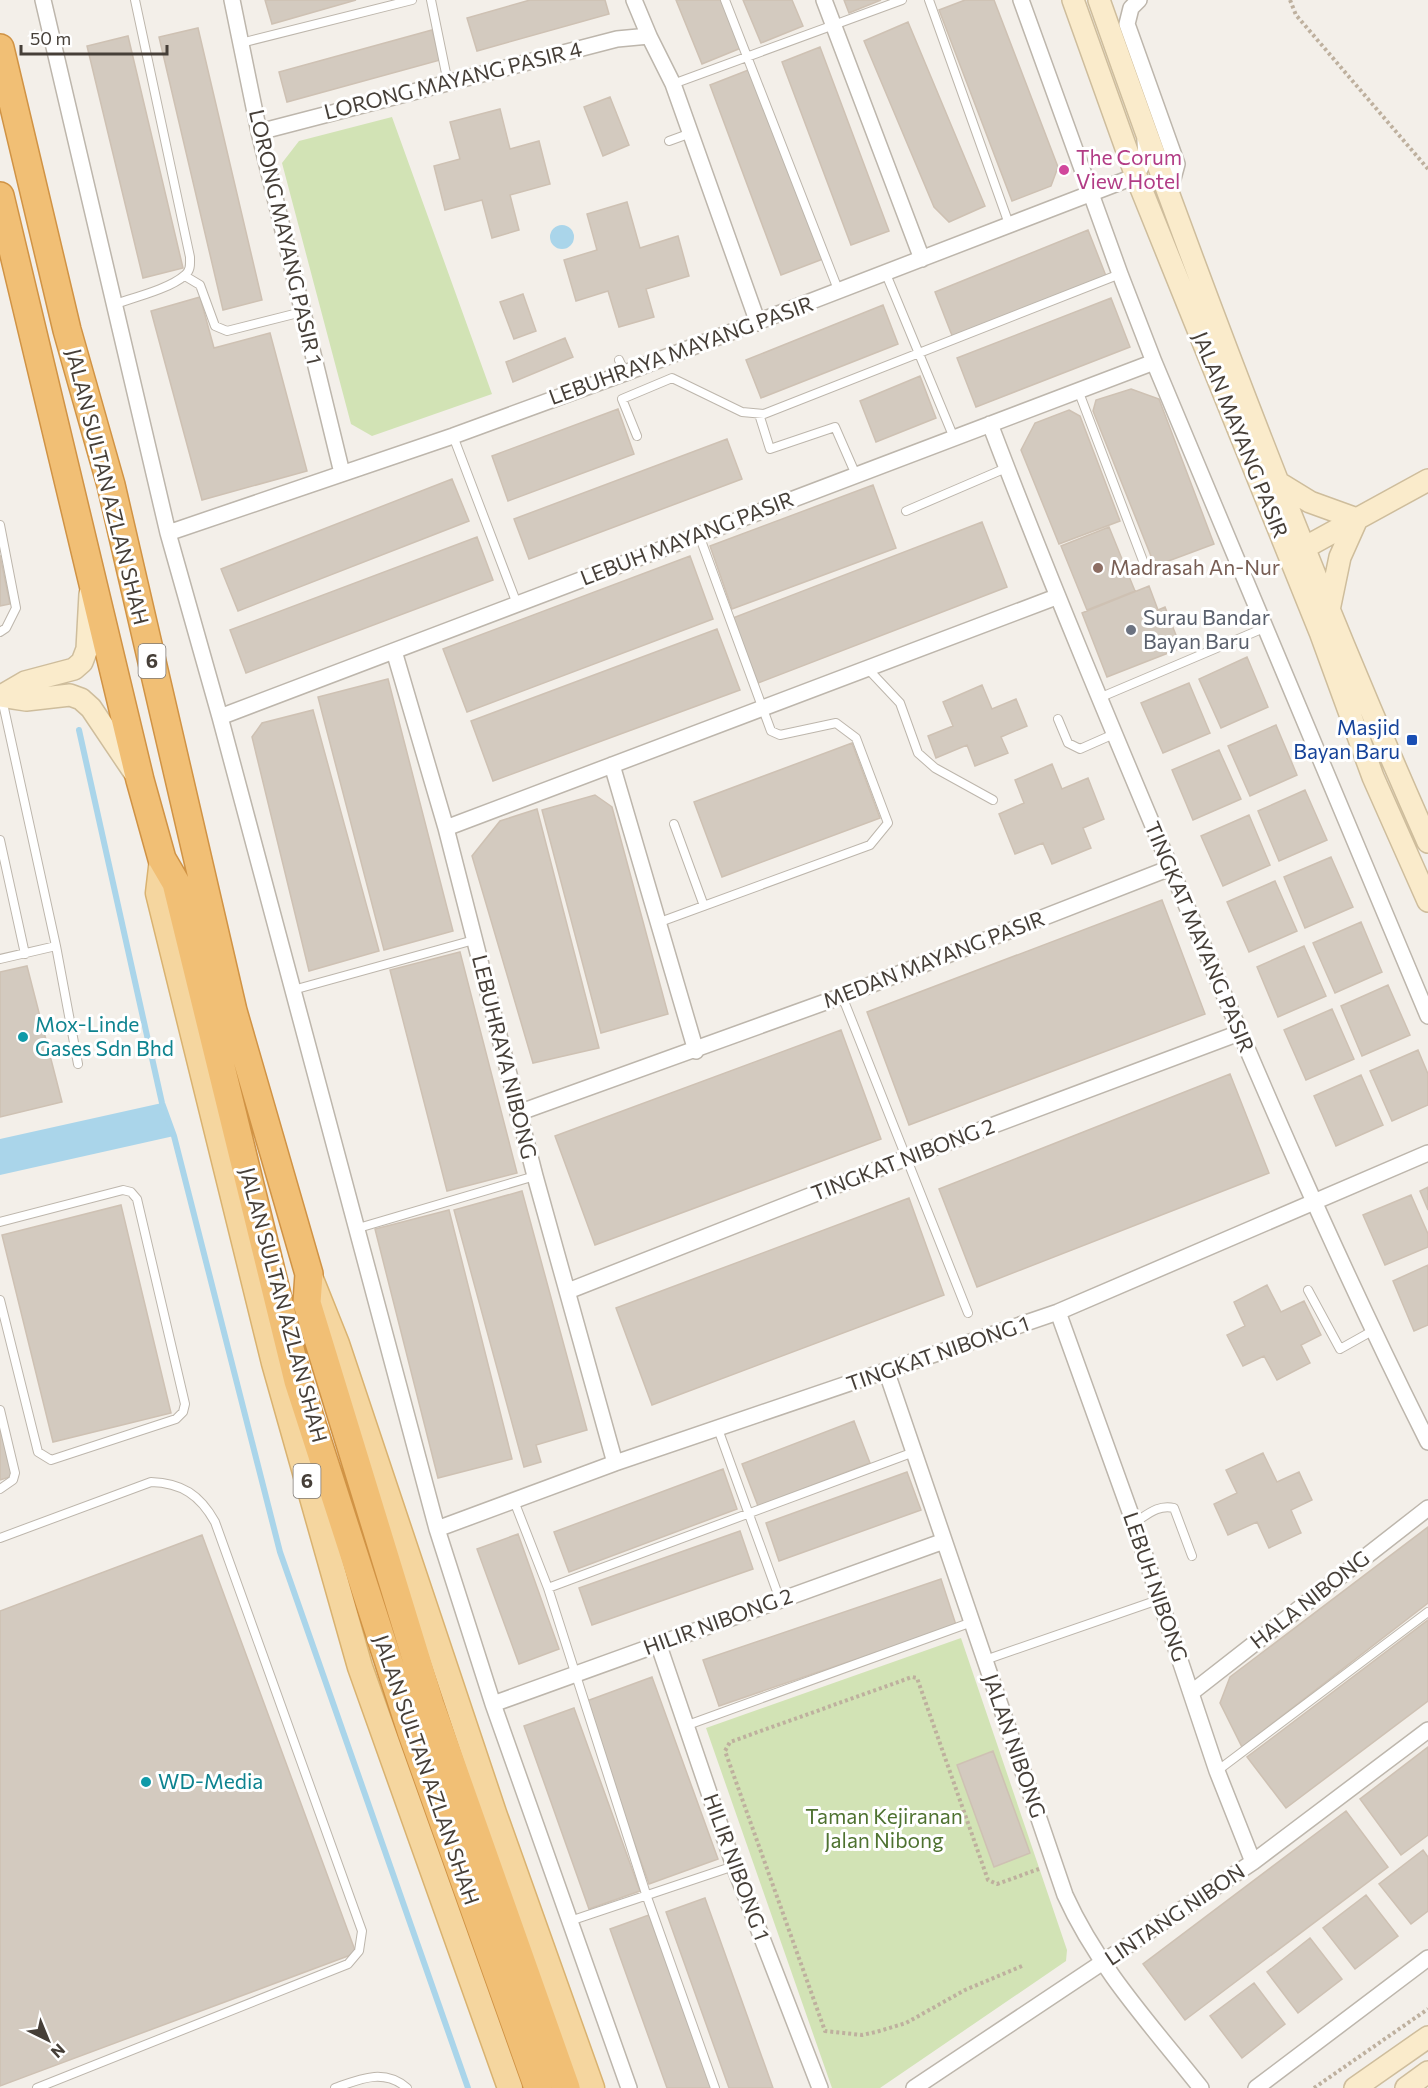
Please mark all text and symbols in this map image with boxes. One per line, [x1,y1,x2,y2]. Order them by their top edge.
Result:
scale bar [21,18,166,56]
text: 50 m [30,27,71,49]
street label: LORONG MAYANG PASIR 4 [321,35,584,124]
street label: LORONG MAYANG PASIR 1 [245,107,328,367]
place label: The Corum View Hotel [1076,144,1182,193]
marker: The Corum View Hotel [1057,163,1071,177]
street label: LEBUHRAYA MAYANG PASIR [545,290,816,409]
street label: JALAN MAYANG PASIR [1189,328,1294,541]
street label: JALAN SULTAN AZLAN SHAH [62,346,155,627]
street label: LEBUH MAYANG PASIR [576,485,797,590]
place label: Madrasah An-Nur [1110,554,1280,579]
marker: Madrasah An-Nur [1091,561,1105,575]
place label: Surau Bandar Bayan Baru [1143,604,1270,653]
marker: Surau Bandar Bayan Baru [1124,623,1138,637]
road number: 6 [138,644,166,678]
place label: Masjid Bayan Baru [1293,714,1400,763]
marker: Masjid Bayan Baru [1405,733,1419,747]
street label: TINGKAT MAYANG PASIR [1140,817,1260,1055]
street label: MEDAN MAYANG PASIR [819,905,1048,1012]
street label: LEBUHRAYA NIBONG [468,952,543,1161]
place label: Mox-Linde Gases Sdn Bhd [35,1011,174,1060]
marker: Mox-Linde Gases Sdn Bhd [16,1030,30,1044]
street label: TINGKAT NIBONG 2 [807,1112,998,1205]
street label: JALAN SULTAN AZLAN SHAH [236,1164,333,1445]
street label: TINGKAT NIBONG 1 [843,1310,1032,1396]
road number: 6 [294,1464,320,1498]
street label: LEBUH NIBONG [1119,1508,1194,1665]
street label: HALA NIBONG [1244,1545,1374,1653]
street label: HILIR NIBONG 2 [639,1582,795,1659]
street label: JALAN SULTAN AZLAN SHAH [369,1631,485,1908]
street label: JALAN NIBONG [979,1670,1052,1821]
place label: WD-Media [158,1768,263,1793]
marker: WD-Media [139,1775,153,1789]
street label: HILIR NIBONG 1 [699,1790,776,1943]
park label: Taman Kejiranan Jalan Nibong [805,1803,963,1852]
street label: LINTANG NIBON [1099,1858,1249,1970]
north arrow [18,2010,78,2070]
text: N [48,2040,69,2062]

